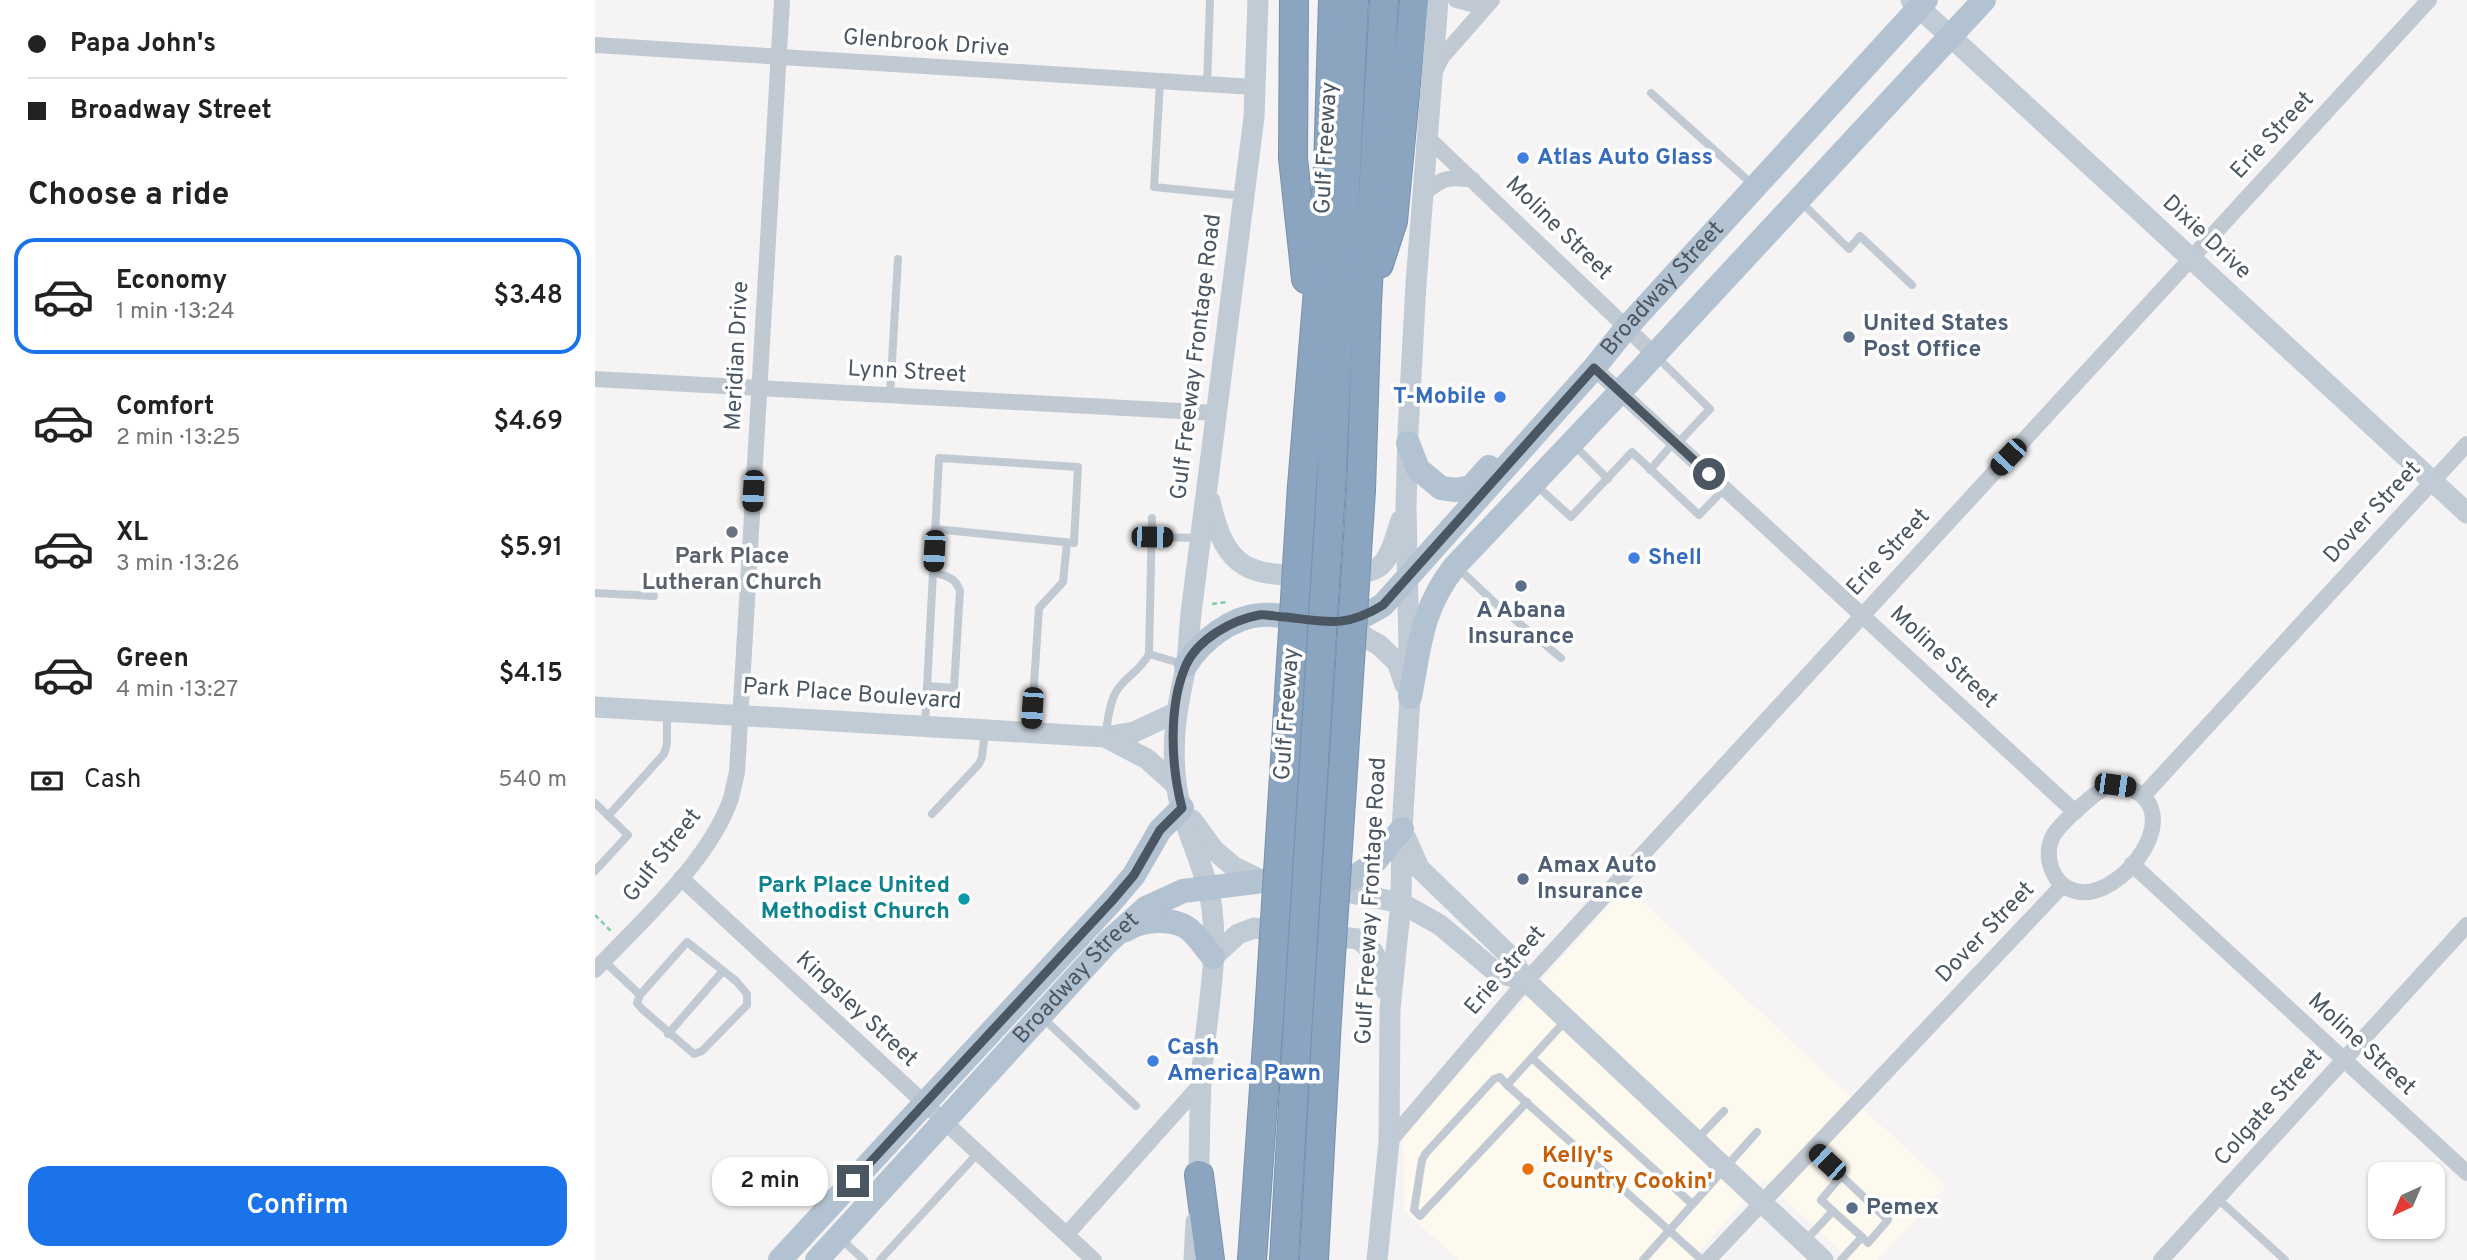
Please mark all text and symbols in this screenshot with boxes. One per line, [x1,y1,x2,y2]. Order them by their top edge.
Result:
street label: Glenbrook Drive [842,24,1010,64]
text: Papa John's [70,28,216,61]
street label: Gulf Freeway [1309,81,1345,215]
street label: Erie Street [2225,86,2321,186]
text: Broadway Street [70,95,272,128]
place label: Atlas Auto Glass [1537,144,1713,173]
marker: Atlas Auto Glass [1515,150,1531,166]
street label: Moline Street [1498,171,1618,287]
text: Choose a ride [28,176,229,216]
street label: Dixie Drive [2155,189,2257,287]
street label: Gulf Freeway Frontage Road [1165,212,1229,502]
street label: Broadway Street [1595,215,1731,362]
icon: car [32,265,95,328]
text: Economy [116,265,227,298]
text: $3.48 [493,280,563,313]
street label: Meridian Drive [720,280,756,432]
text: 1 min · 13:24 [116,298,235,327]
place label: United States Post Office [1863,310,2009,365]
marker: United States Post Office [1841,329,1857,345]
street label: Lynn Street [847,355,967,391]
place label: T-Mobile [1393,383,1486,412]
marker: T-Mobile [1492,389,1508,405]
icon: car [32,391,95,454]
text: Comfort [116,391,214,424]
text: $4.69 [493,406,563,439]
text: 2 min · 13:25 [116,424,241,453]
car [1986,434,2031,480]
street label: Dover Street [2318,456,2428,570]
route start [1693,458,1725,490]
car [742,469,765,513]
street label: Erie Street [1841,503,1937,603]
icon: car [32,517,95,580]
text: XL [116,517,148,550]
marker: Park Place Lutheran Church [724,524,740,540]
car [1131,526,1174,548]
car [923,529,946,573]
text: $5.91 [499,532,563,565]
place label: Park Place Lutheran Church [642,543,822,598]
place label: Shell [1648,544,1702,573]
text: 3 min · 13:26 [116,550,240,579]
marker: Shell [1626,550,1642,566]
marker: A Abana Insurance [1513,578,1529,594]
place label: A Abana Insurance [1468,597,1574,652]
street label: Moline Street [1883,600,2003,716]
icon: car [32,643,95,706]
text: Green [116,643,189,676]
street label: Gulf Freeway [1269,647,1307,781]
text: $4.15 [499,658,563,691]
street label: Park Place Boulevard [742,673,962,717]
text: 4 min · 13:27 [116,676,238,705]
car [1021,686,1044,730]
street label: Gulf Freeway Frontage Road [1350,757,1394,1045]
icon: cash [28,762,66,800]
text: Cash [84,764,141,797]
text: 540 m [498,766,567,795]
car [2093,772,2138,798]
street label: Gulf Street [617,803,709,909]
place label: Amax Auto Insurance [1537,852,1657,907]
marker: Amax Auto Insurance [1515,871,1531,887]
place label: Park Place United Methodist Church [758,872,950,927]
street label: Dover Street [1930,876,2042,990]
marker: Park Place United Methodist Church [956,891,972,907]
street label: Broadway Street [1007,906,1146,1050]
street label: Erie Street [1459,920,1553,1022]
street label: Kingsley Street [789,946,923,1074]
street label: Moline Street [2301,987,2421,1103]
place label: Cash America Pawn [1167,1034,1321,1089]
street label: Colgate Street [2209,1043,2329,1173]
marker: Cash America Pawn [1145,1053,1161,1069]
car [1805,1140,1850,1184]
place label: Kelly's Country Cookin' [1542,1142,1713,1197]
callout: 2 min [713,1156,828,1206]
marker: Kelly's Country Cookin' [1520,1161,1536,1177]
north arrow [2368,1162,2445,1239]
map controls [2368,1162,2445,1239]
route end [837,1165,869,1197]
button: Confirm [28,1166,567,1246]
text: 2 min [740,1167,800,1196]
place label: Pemex [1866,1194,1939,1223]
marker: Pemex [1844,1200,1860,1216]

